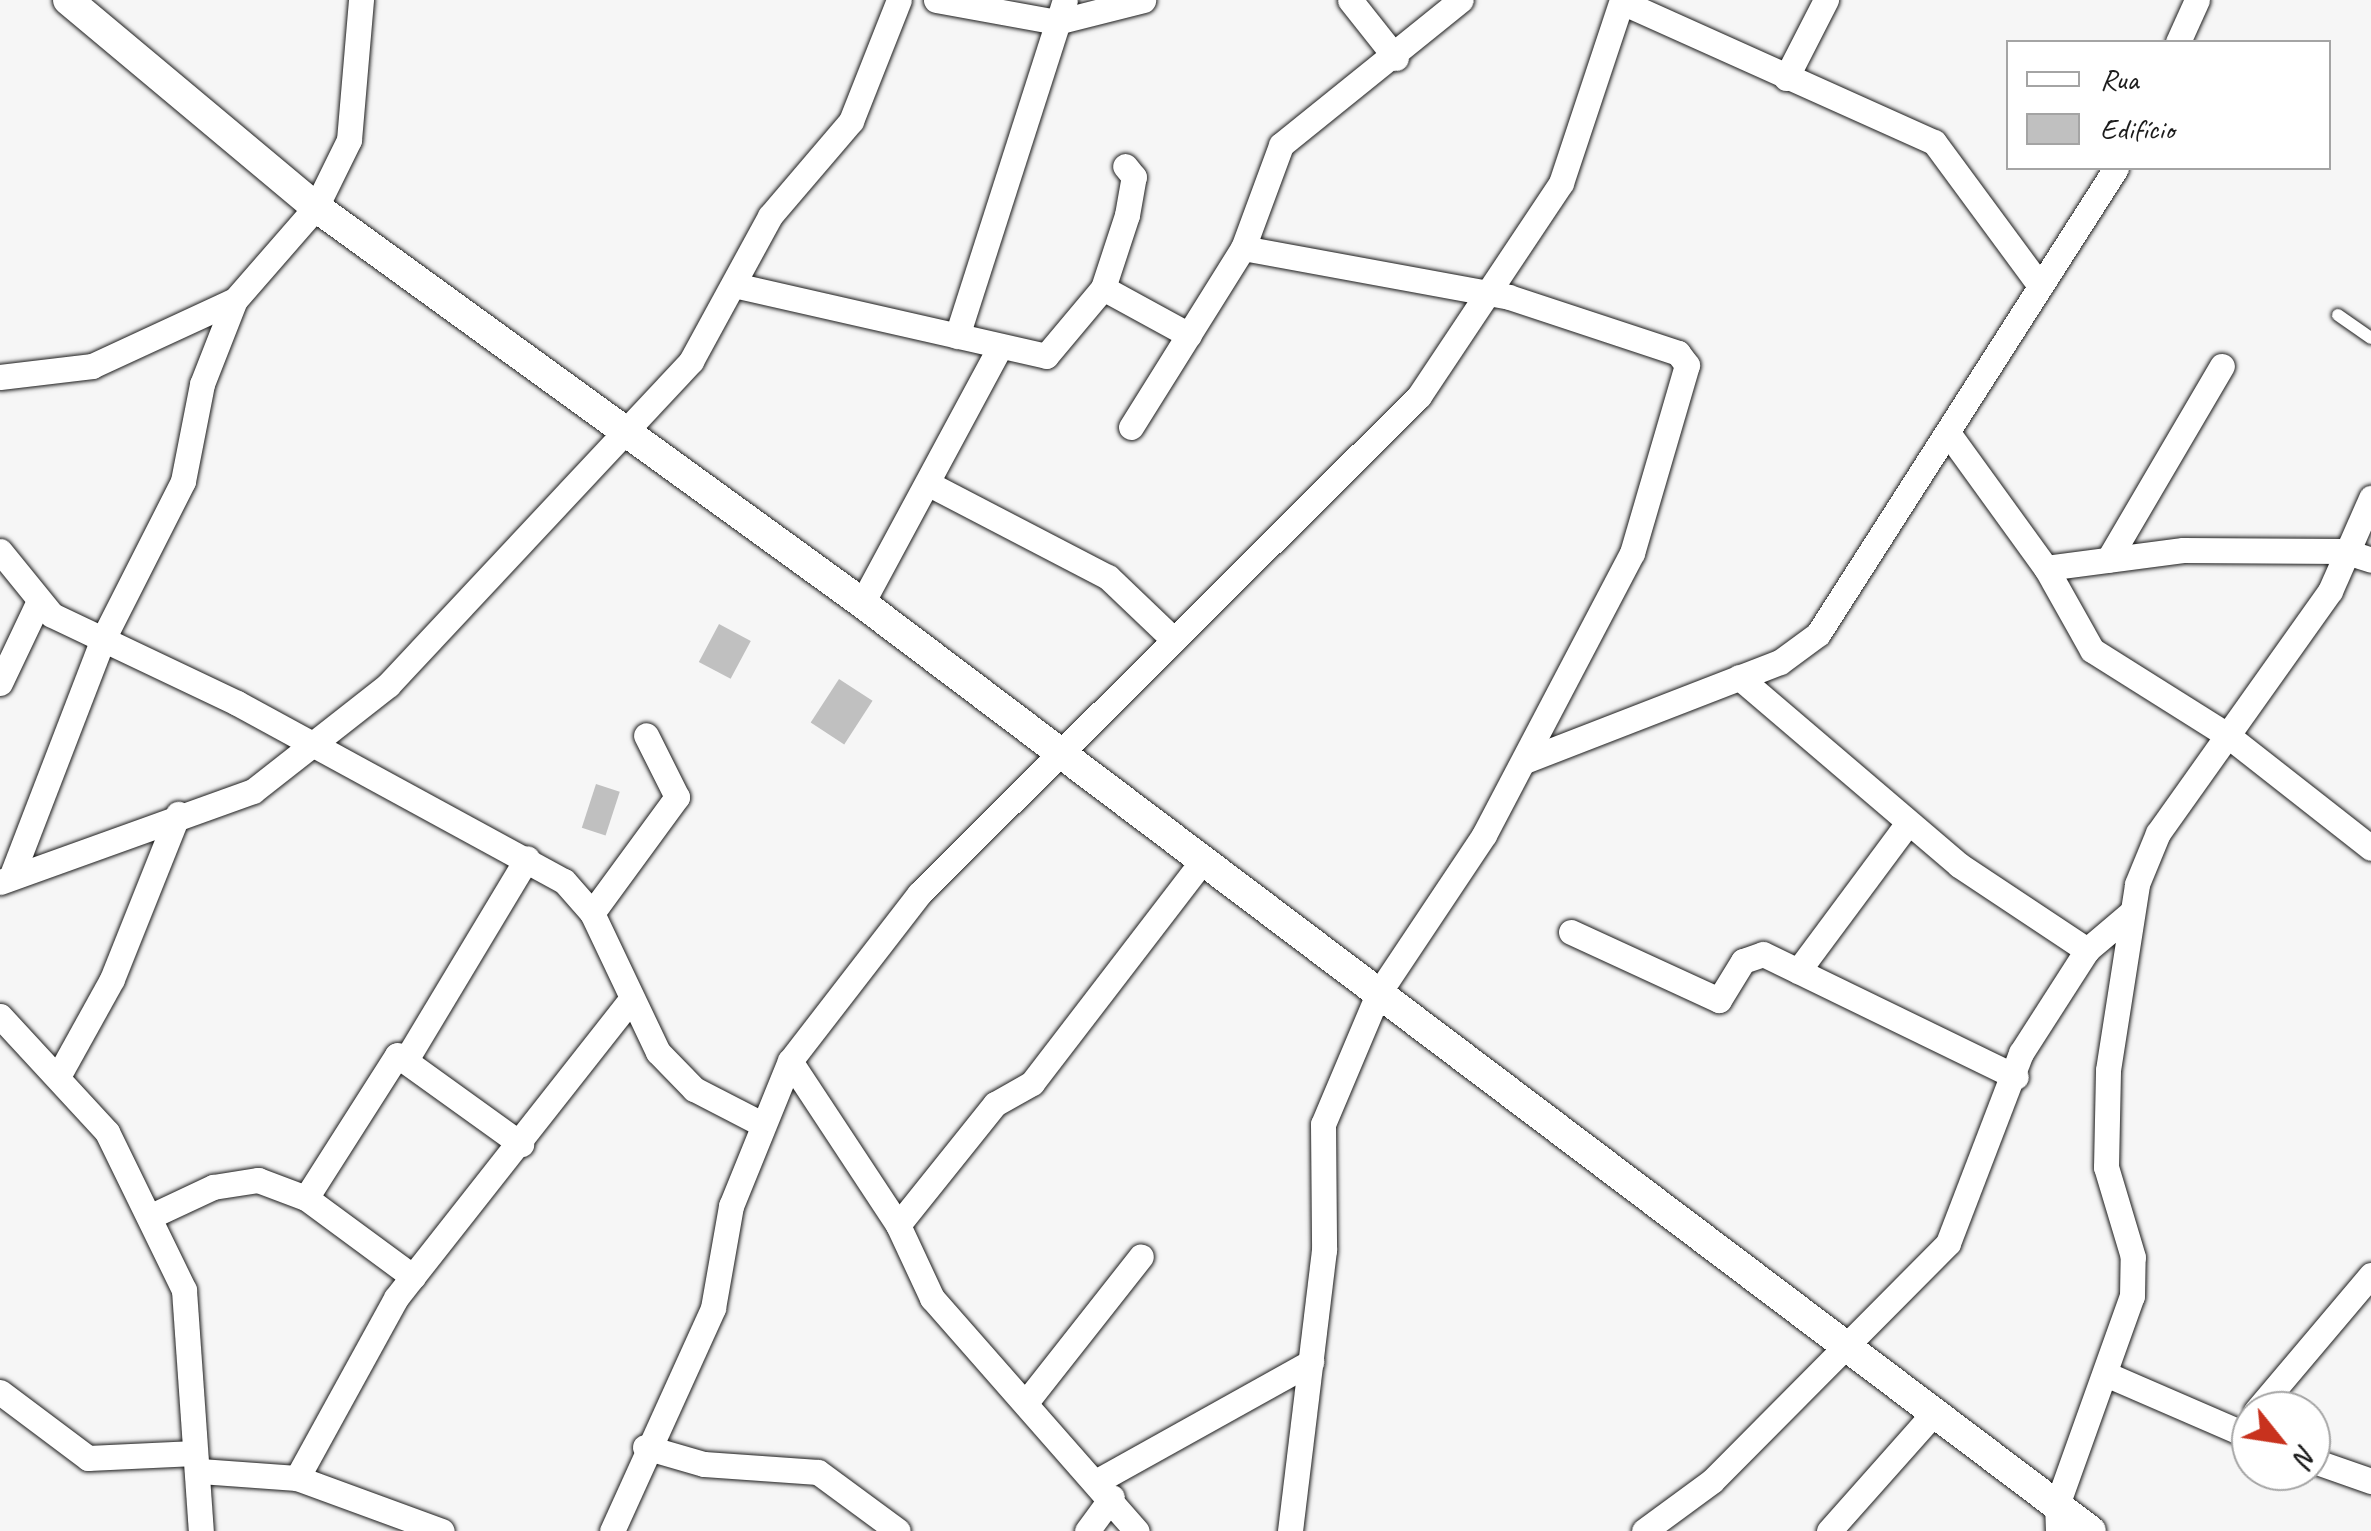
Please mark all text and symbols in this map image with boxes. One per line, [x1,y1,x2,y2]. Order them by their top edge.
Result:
legend [2006,40,2331,170]
text: Rua [2100,60,2138,98]
text: Edifício [2100,110,2174,148]
north arrow [2231,1391,2331,1491]
text: N [2286,1439,2325,1472]

